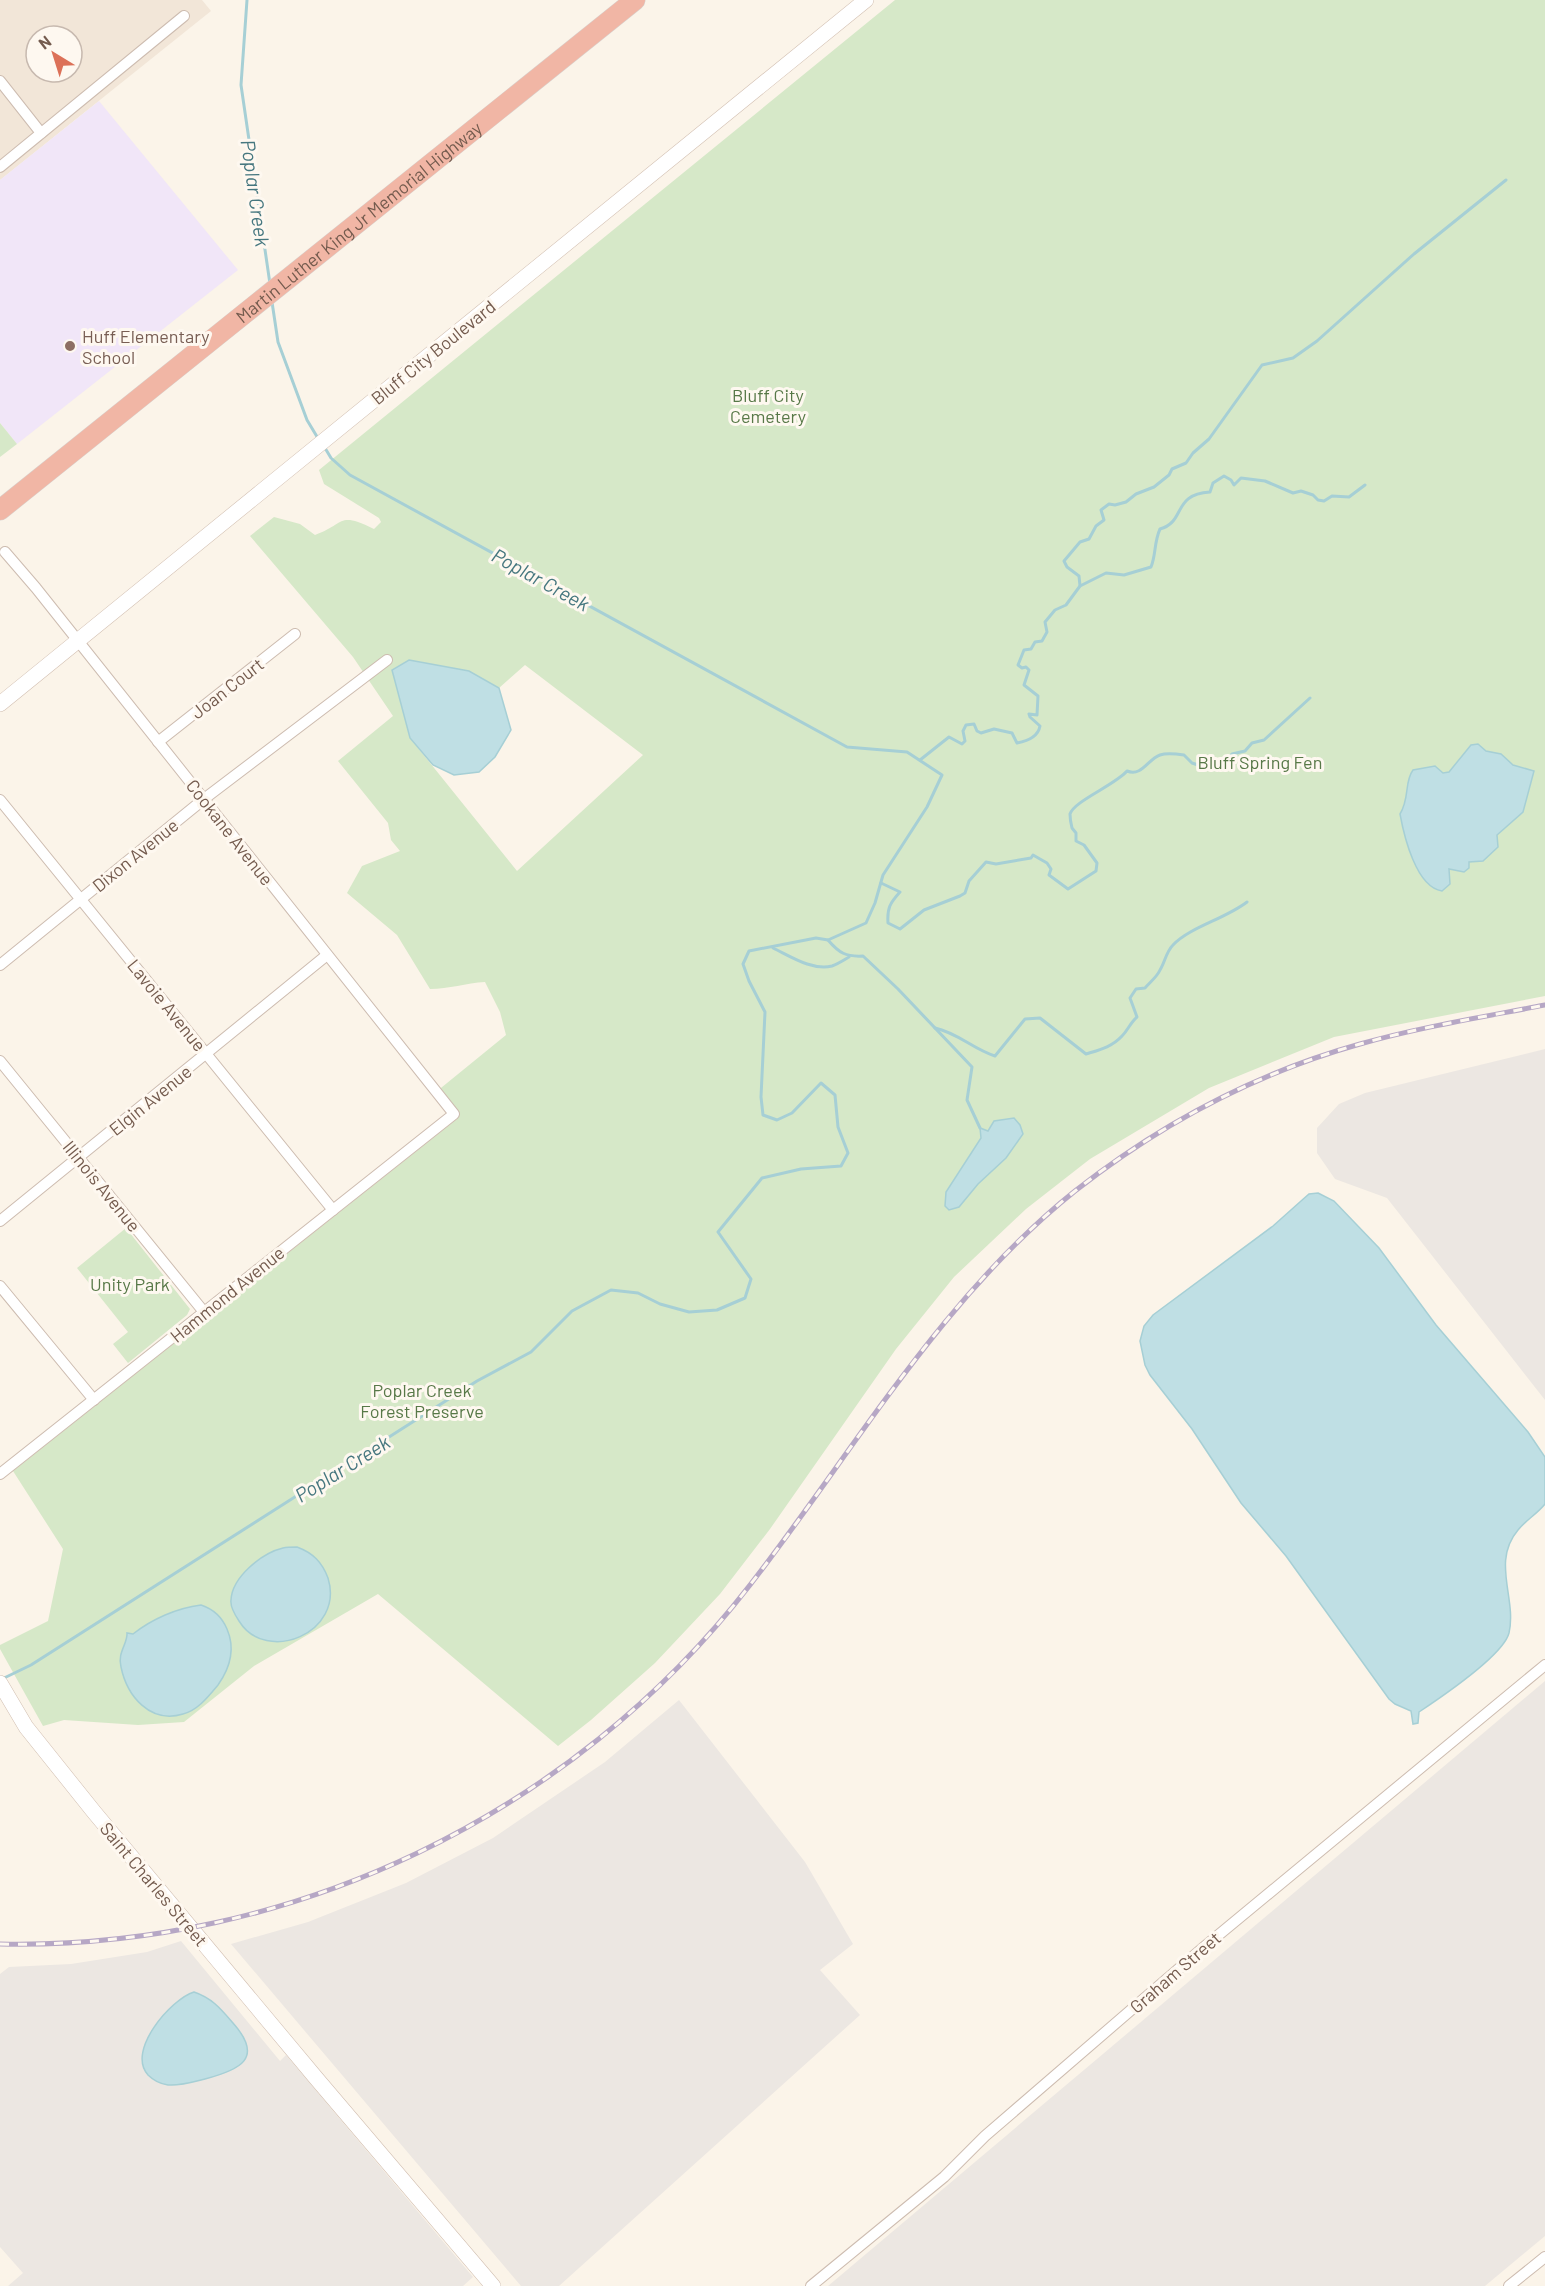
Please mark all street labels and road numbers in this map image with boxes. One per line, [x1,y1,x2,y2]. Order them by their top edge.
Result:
street label: Martin Luther King Jr Memorial Highway [231,117,486,327]
street label: Bluff City Boulevard [366,295,500,409]
street label: Joan Court [186,653,268,723]
street label: Cookane Avenue [182,775,278,889]
street label: Dixon Avenue [88,814,182,896]
street label: Lavoie Avenue [123,954,211,1056]
street label: Elgin Avenue [104,1060,196,1140]
street label: Illinois Avenue [59,1136,145,1236]
street label: Hammond Avenue [165,1241,289,1347]
street label: Saint Charles Street [96,1817,212,1951]
street label: Graham Street [1125,1927,1225,2017]

